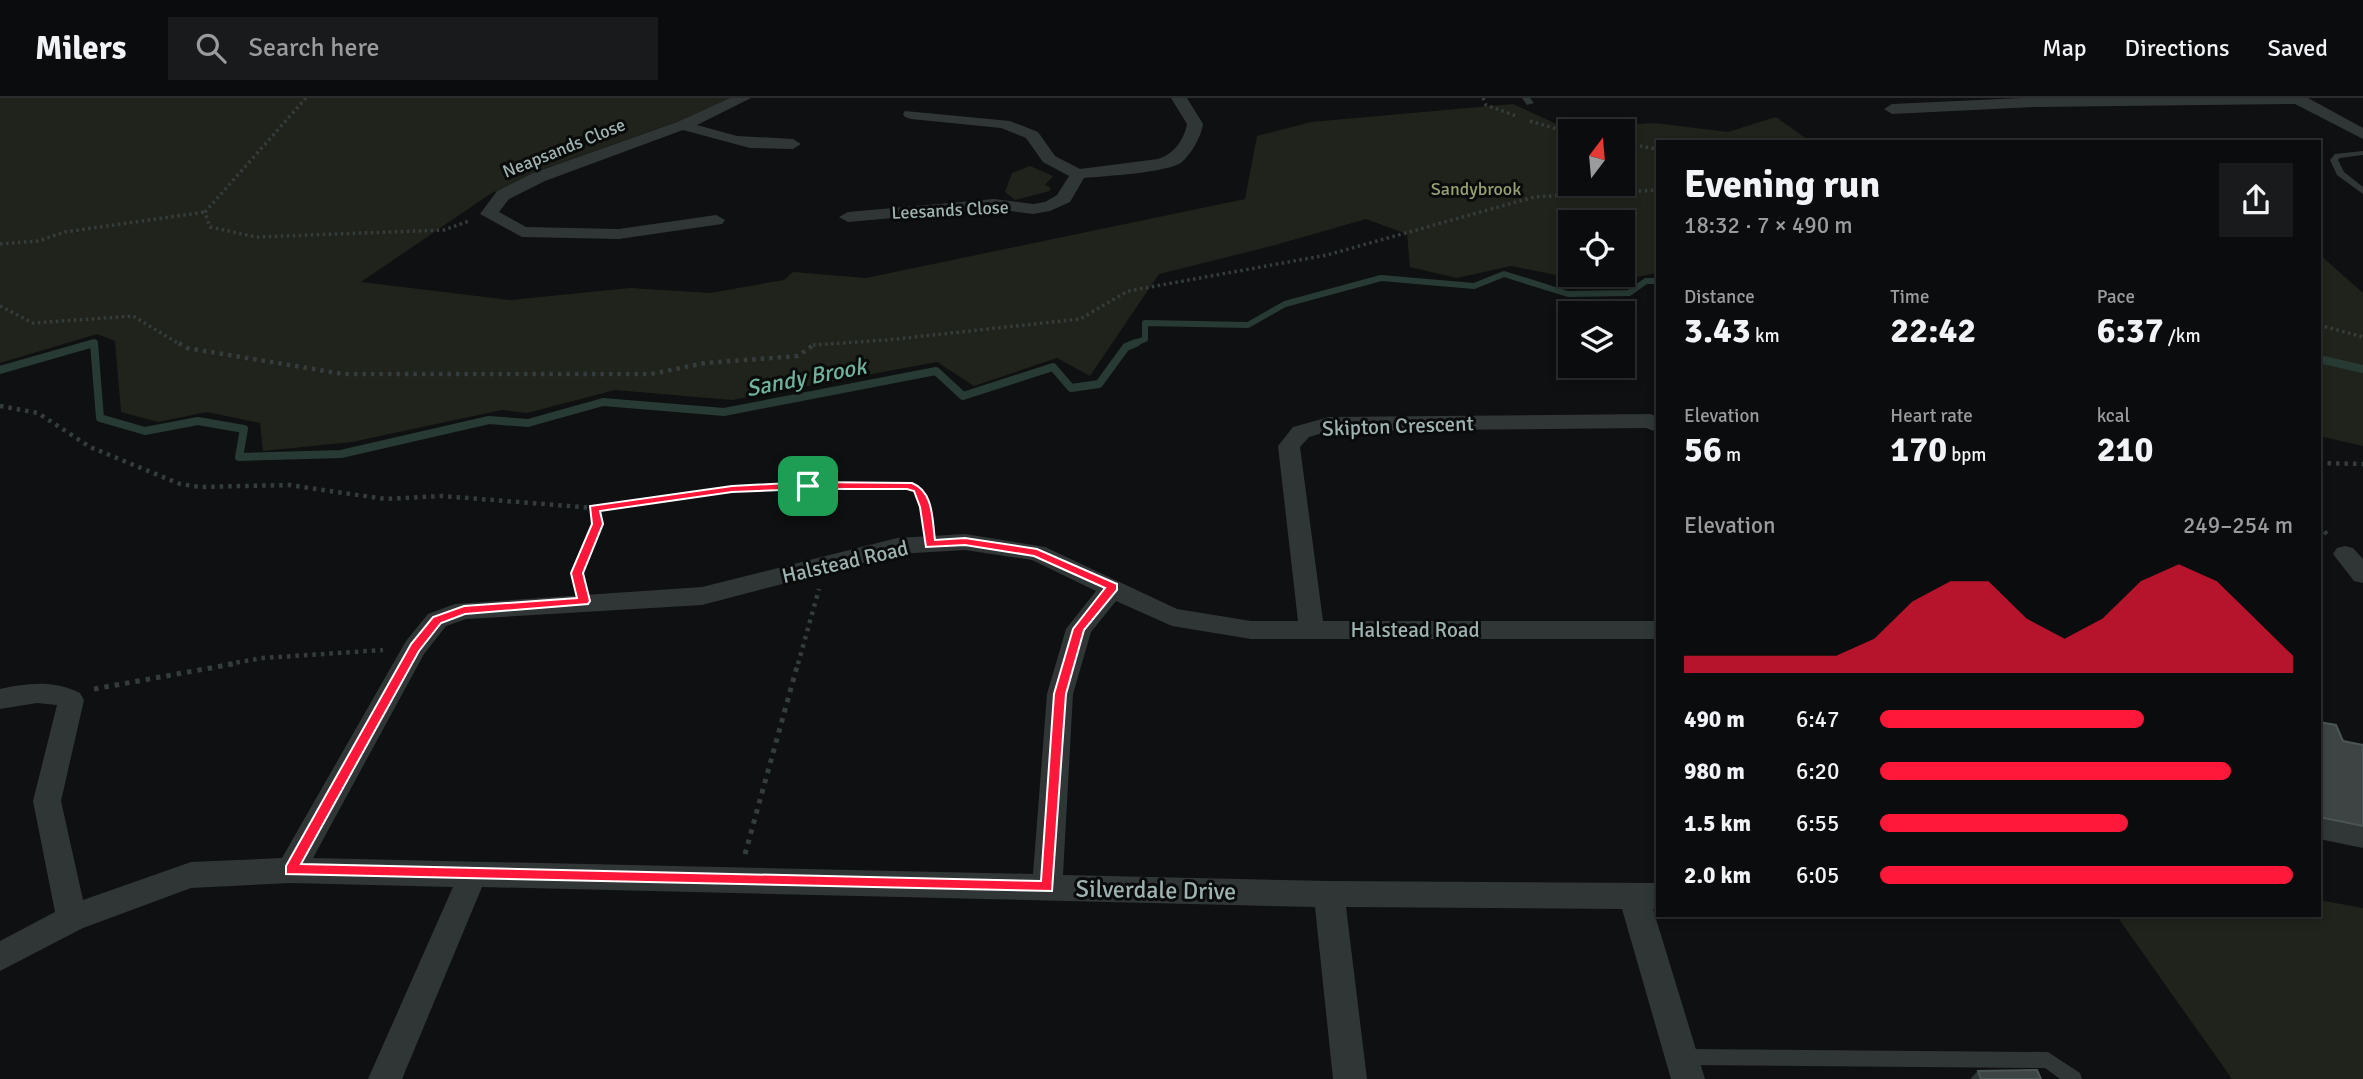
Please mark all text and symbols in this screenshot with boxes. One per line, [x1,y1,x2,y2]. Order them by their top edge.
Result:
search box [168,17,658,80]
text: Milers [35,28,126,69]
icon: search [192,29,230,67]
text: Search here [248,32,380,64]
text: Map [2042,33,2087,63]
text: Directions [2125,33,2230,63]
text: Saved [2268,33,2328,63]
street label: Neapsands Close [499,113,629,183]
north arrow [1558,119,1634,196]
map controls [1558,119,1635,378]
text: Evening run [1684,161,1880,208]
button: share [2219,163,2293,237]
park label: Sandybrook [1431,178,1521,200]
street label: Leesands Close [891,196,1009,224]
button: locate [1558,210,1635,287]
text: 18:32 · 7 × 490 m [1684,211,1853,240]
text: Distance [1684,285,1755,309]
text: Time [1890,285,1929,309]
text: Pace [2097,285,2135,309]
button: layers [1558,301,1635,378]
text: 3.43 [1684,309,1751,352]
text: 22:42 [1890,309,1976,352]
text: 6:37 [2097,309,2164,352]
text: km [1751,324,1780,348]
text: /km [2164,324,2201,348]
water label: Sandy Brook [743,351,871,403]
text: Elevation [1684,404,1760,428]
text: Heart rate [1890,404,1973,428]
text: kcal [2097,404,2130,428]
street label: Skipton Crescent [1322,410,1474,442]
text: 56 [1684,428,1722,471]
text: 170 [1890,428,1947,471]
text: 210 [2097,428,2153,471]
text: m [1722,443,1741,467]
text: bpm [1947,443,1986,467]
pin [778,456,838,516]
icon: arrive [789,467,827,505]
text: Elevation [1684,511,1776,540]
text: 249–254 m [2183,511,2293,540]
street label: Halstead Road [779,535,911,589]
street label: Halstead Road [1350,617,1480,643]
text: 490 m [1684,705,1745,734]
text: 6:47 [1796,705,1839,734]
text: 980 m [1684,757,1745,786]
text: 6:20 [1796,757,1839,786]
text: 1.5 km [1684,809,1751,838]
text: 6:55 [1796,809,1839,838]
text: 2.0 km [1684,861,1751,890]
text: 6:05 [1796,861,1839,890]
street label: Silverdale Drive [1075,874,1237,906]

